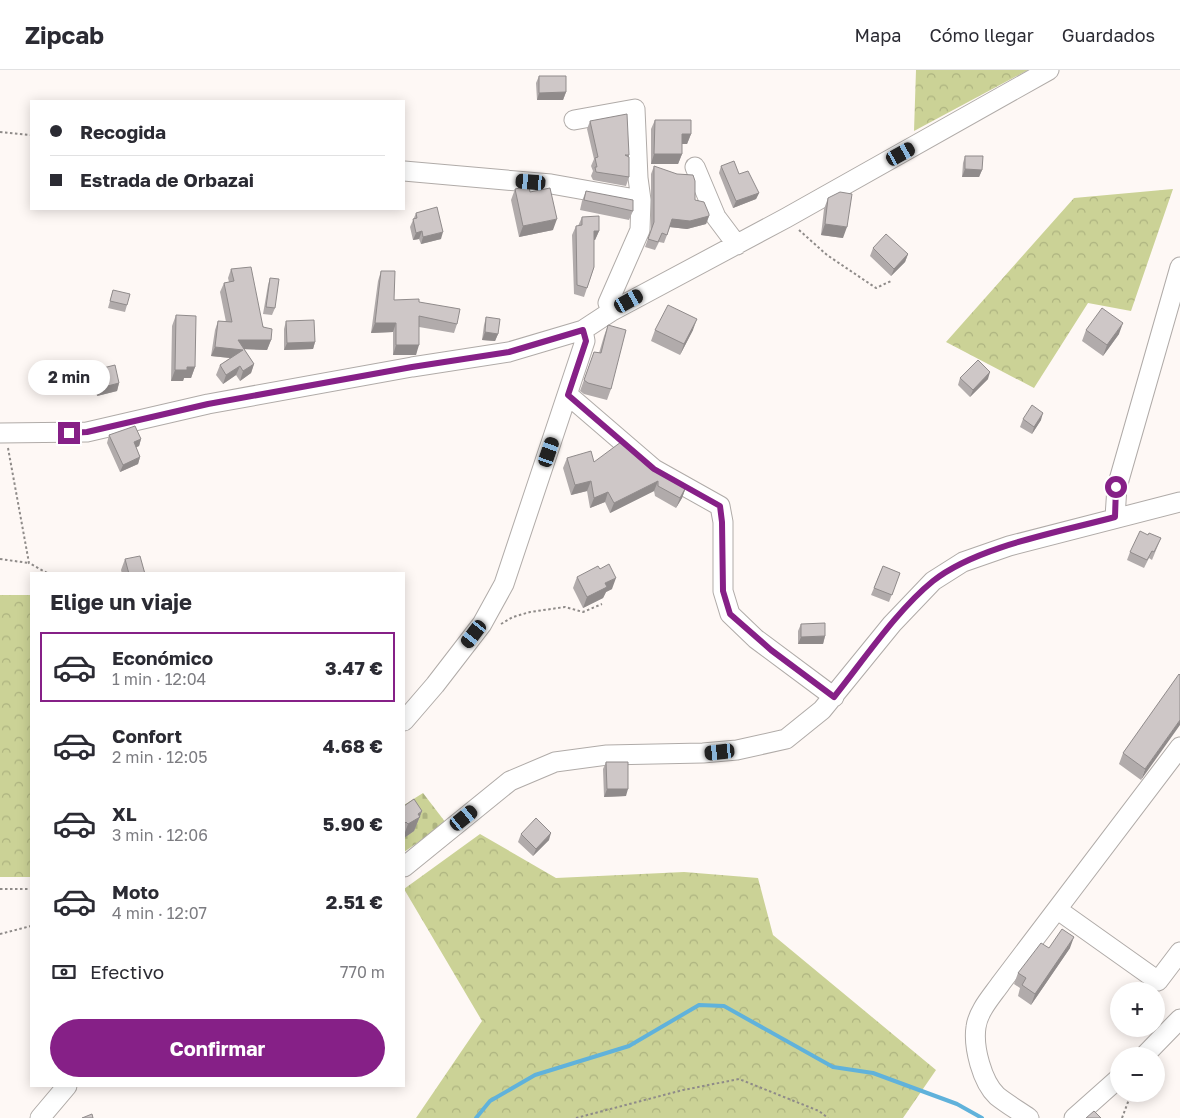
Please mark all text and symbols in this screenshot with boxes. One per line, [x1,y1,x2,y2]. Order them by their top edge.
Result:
text: Zipcab [25,20,104,49]
text: Mapa [855,24,901,46]
text: Cómo llegar [929,24,1034,46]
text: Guardados [1062,24,1155,46]
text: Recogida [80,120,166,143]
car [884,140,917,168]
text: Estrada de Orbazai [80,168,254,191]
car [515,173,546,191]
car [612,287,645,315]
callout: 2 min [28,360,110,396]
text: 2 min [48,367,90,387]
route end [58,422,80,444]
car [537,435,560,469]
route start [1105,476,1127,498]
text: Elige un viaje [50,588,192,615]
car [458,618,489,650]
icon: car [52,645,97,690]
text: Económico [112,646,213,669]
text: 3.47 € [325,656,383,679]
text: 1 min · 12:04 [112,669,206,689]
icon: car [52,723,97,768]
text: Confort [112,724,182,747]
text: 4.68 € [323,734,383,757]
car [704,743,735,761]
text: 2 min · 12:05 [112,747,207,767]
icon: car [52,801,97,846]
text: XL [112,802,137,825]
car [447,803,480,833]
text: 5.90 € [323,812,383,835]
text: 3 min · 12:06 [112,825,208,845]
icon: car [52,879,97,924]
text: Moto [112,880,159,903]
text: 2.51 € [326,890,383,913]
text: 4 min · 12:07 [112,903,207,923]
icon: cash [50,958,78,986]
text: Efectivo [90,960,164,983]
text: 770 m [340,962,385,982]
map controls [1110,982,1165,1102]
button: + [1110,982,1165,1037]
button: Confirmar [50,1019,385,1077]
button: − [1110,1047,1165,1102]

